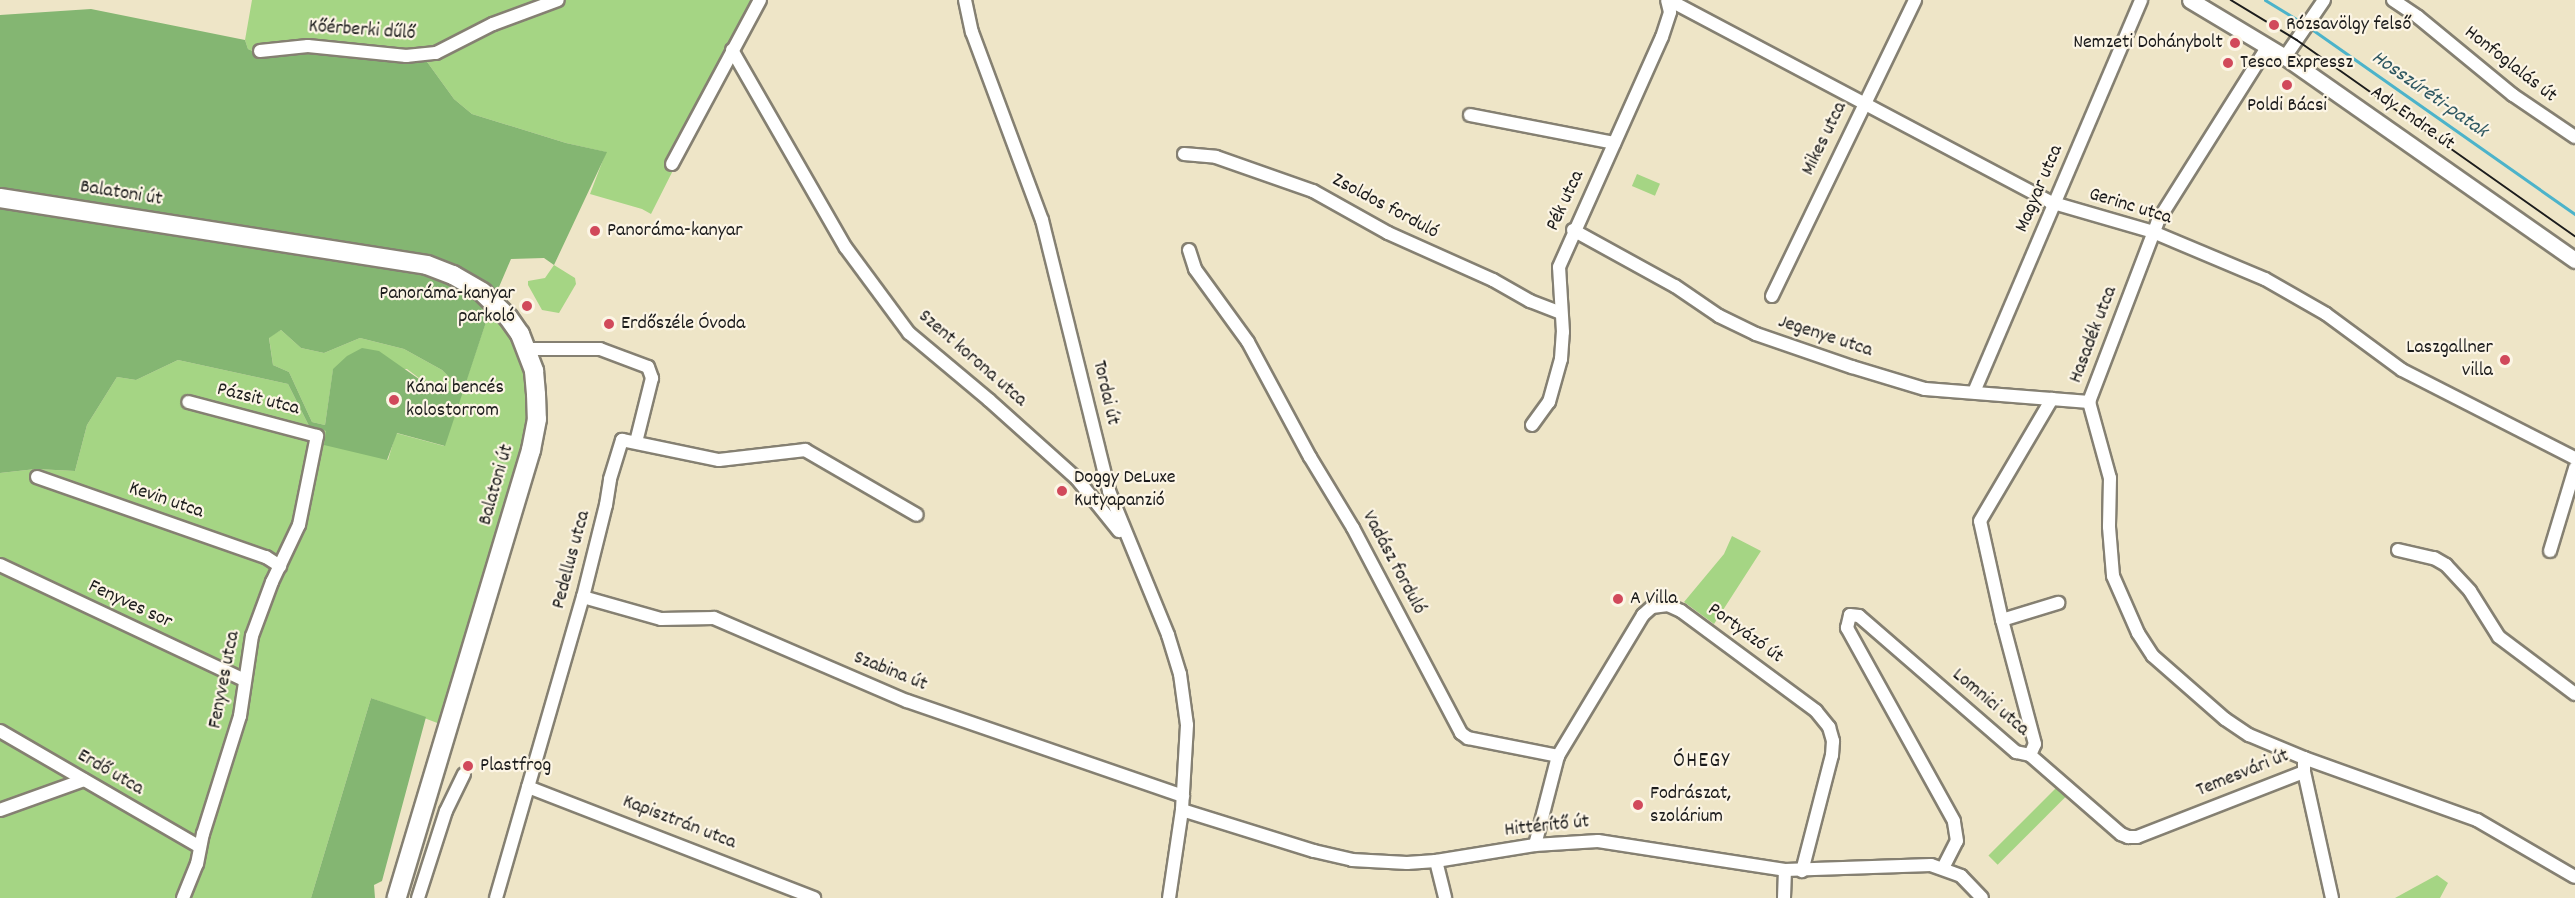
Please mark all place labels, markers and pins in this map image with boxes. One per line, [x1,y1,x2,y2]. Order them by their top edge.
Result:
place label: Rózsavölgy felső [2286,13,2411,37]
marker: Rózsavölgy felső [2267,18,2281,32]
place label: Nemzeti Dohánybolt [2073,31,2223,55]
marker: Nemzeti Dohánybolt [2228,36,2242,50]
place label: Tesco Expressz [2240,51,2353,75]
marker: Tesco Expressz [2221,56,2235,70]
marker: Poldi Bácsi [2280,78,2294,92]
place label: Poldi Bácsi [2247,94,2327,118]
place label: Panoráma-kanyar [607,219,743,243]
marker: Panoráma-kanyar [588,224,602,238]
place label: Panoráma-kanyar parkoló [379,282,515,329]
marker: Panoráma-kanyar parkoló [520,299,534,313]
place label: Erdőszéle Óvoda [621,312,745,336]
marker: Erdőszéle Óvoda [602,317,616,331]
place label: Laszgallner villa [2406,336,2493,383]
marker: Laszgallner villa [2498,353,2512,367]
place label: Kánai bencés kolostorrom [406,376,504,423]
marker: Kánai bencés kolostorrom [387,393,401,407]
place label: Doggy DeLuxe Kutyapanzió [1074,467,1176,514]
marker: Doggy DeLuxe Kutyapanzió [1055,484,1069,498]
place label: A Villa [1630,587,1678,611]
marker: A Villa [1611,592,1625,606]
place label: Plastfrog [480,754,551,778]
marker: Plastfrog [461,759,475,773]
place label: Fodrászat, szolárium [1650,782,1731,829]
marker: Fodrászat, szolárium [1631,798,1645,812]

